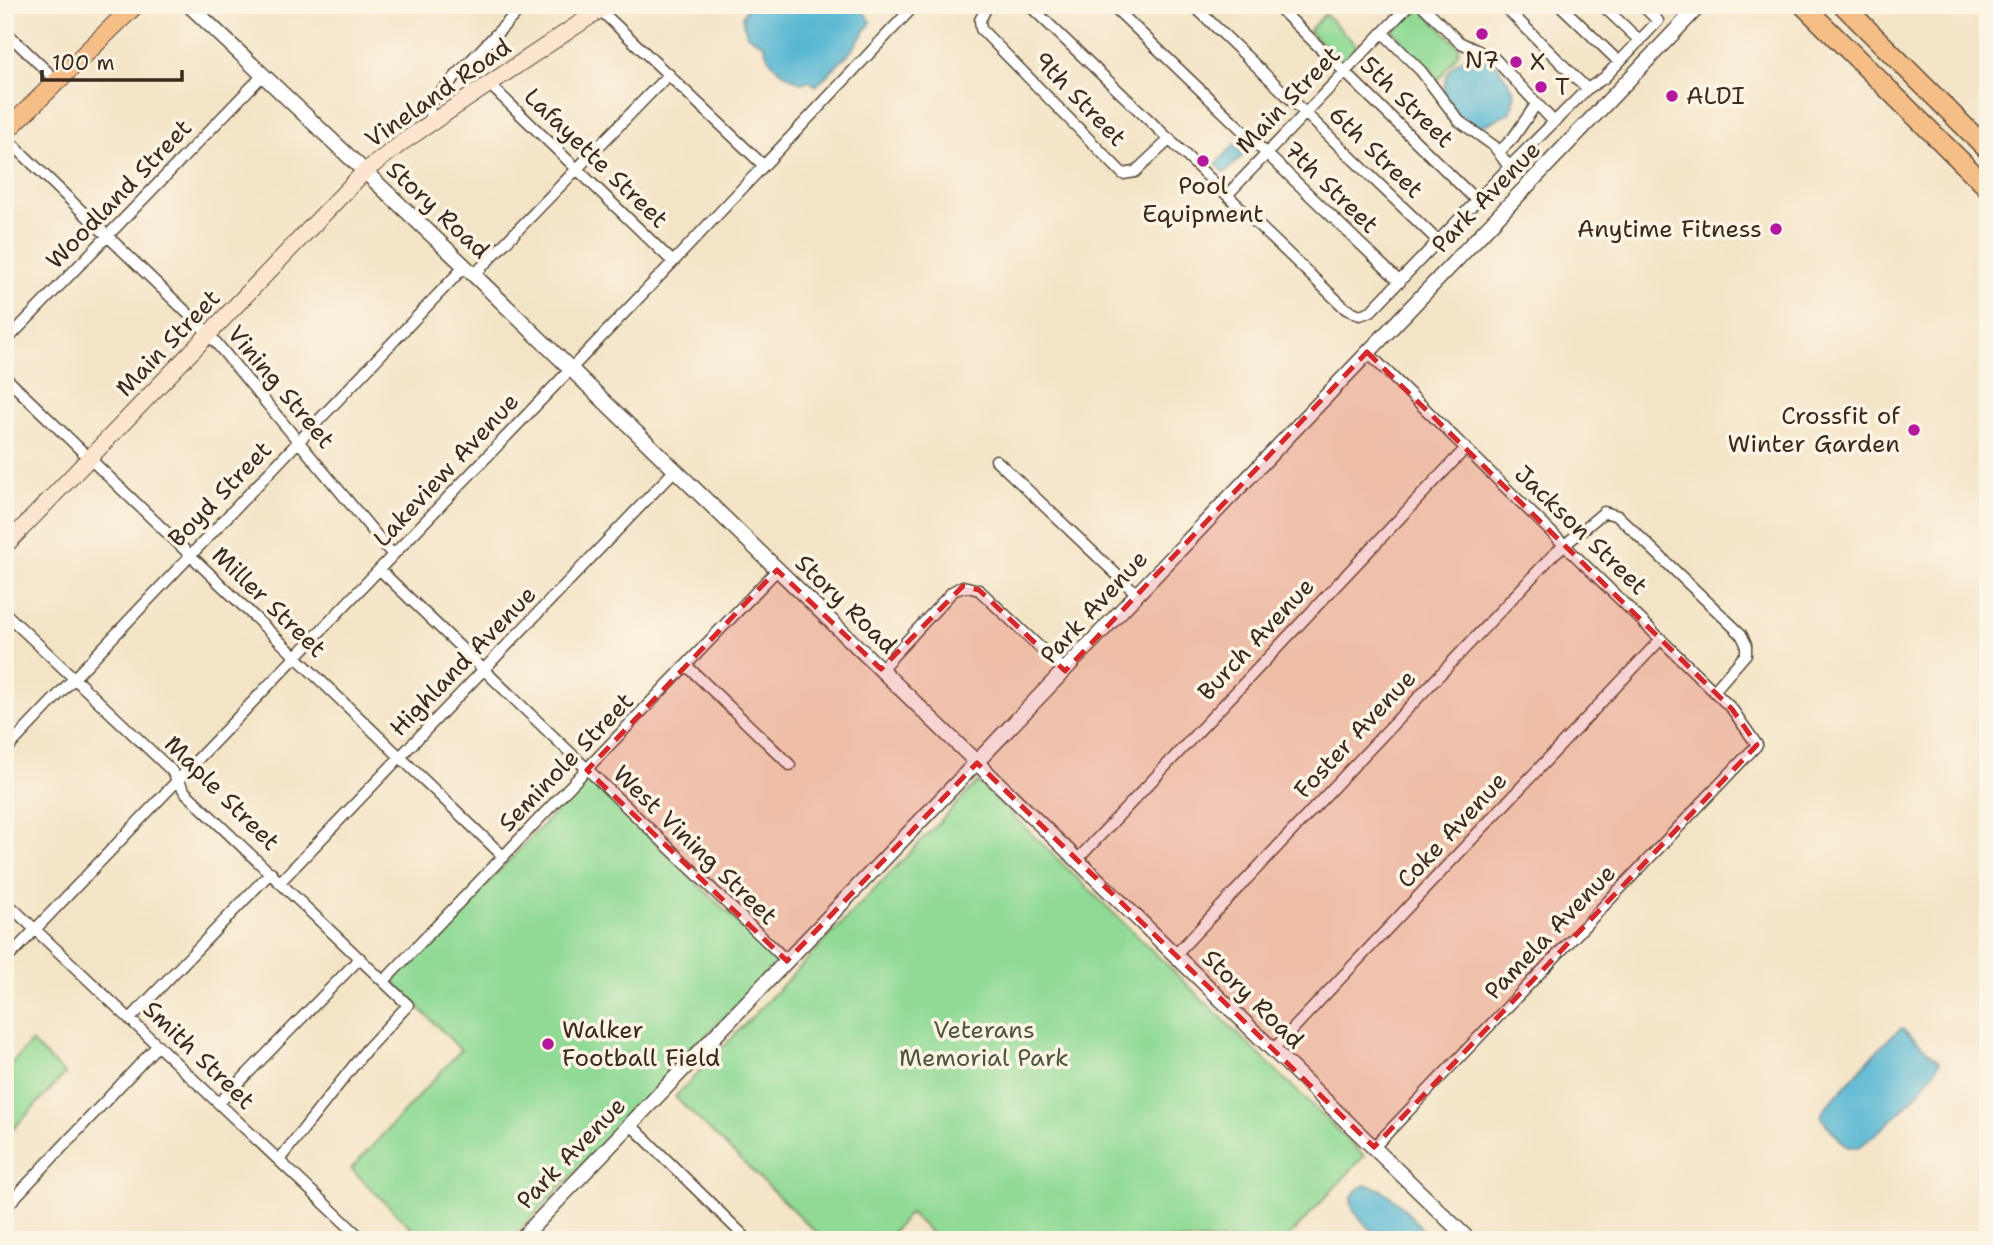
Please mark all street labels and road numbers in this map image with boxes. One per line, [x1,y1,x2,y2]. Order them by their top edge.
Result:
street label: Vineland Road [359,31,517,155]
street label: Main Street [1229,39,1347,161]
street label: 9th Street [1027,45,1133,153]
street label: 5th Street [1353,49,1461,155]
street label: Lafayette Street [517,81,675,235]
street label: 6th Street [1322,99,1430,205]
street label: Woodland Street [39,112,199,276]
street label: 7th Street [1277,134,1385,240]
street label: Park Avenue [1424,134,1548,260]
street label: Story Road [380,154,496,266]
street label: Main Street [109,282,227,404]
street label: Vining Street [220,319,342,455]
street label: Lakeview Avenue [366,386,526,554]
street label: Boyd Street [161,434,279,554]
street label: Jackson Street [1507,458,1655,602]
street label: Miller Street [205,539,333,665]
street label: Park Avenue [1033,543,1155,671]
street label: Story Road [788,547,904,661]
street label: Burch Avenue [1191,571,1321,707]
street label: Highland Avenue [383,579,543,743]
street label: Foster Avenue [1287,663,1423,805]
street label: Seminole Street [491,686,641,838]
street label: Maple Street [157,728,287,858]
street label: West Vining Street [606,758,784,932]
street label: Coke Avenue [1390,765,1514,895]
street label: Pamela Avenue [1477,857,1623,1007]
street label: Story Road [1195,942,1311,1056]
street label: Smith Street [136,994,262,1116]
street label: Park Avenue [509,1090,633,1216]

